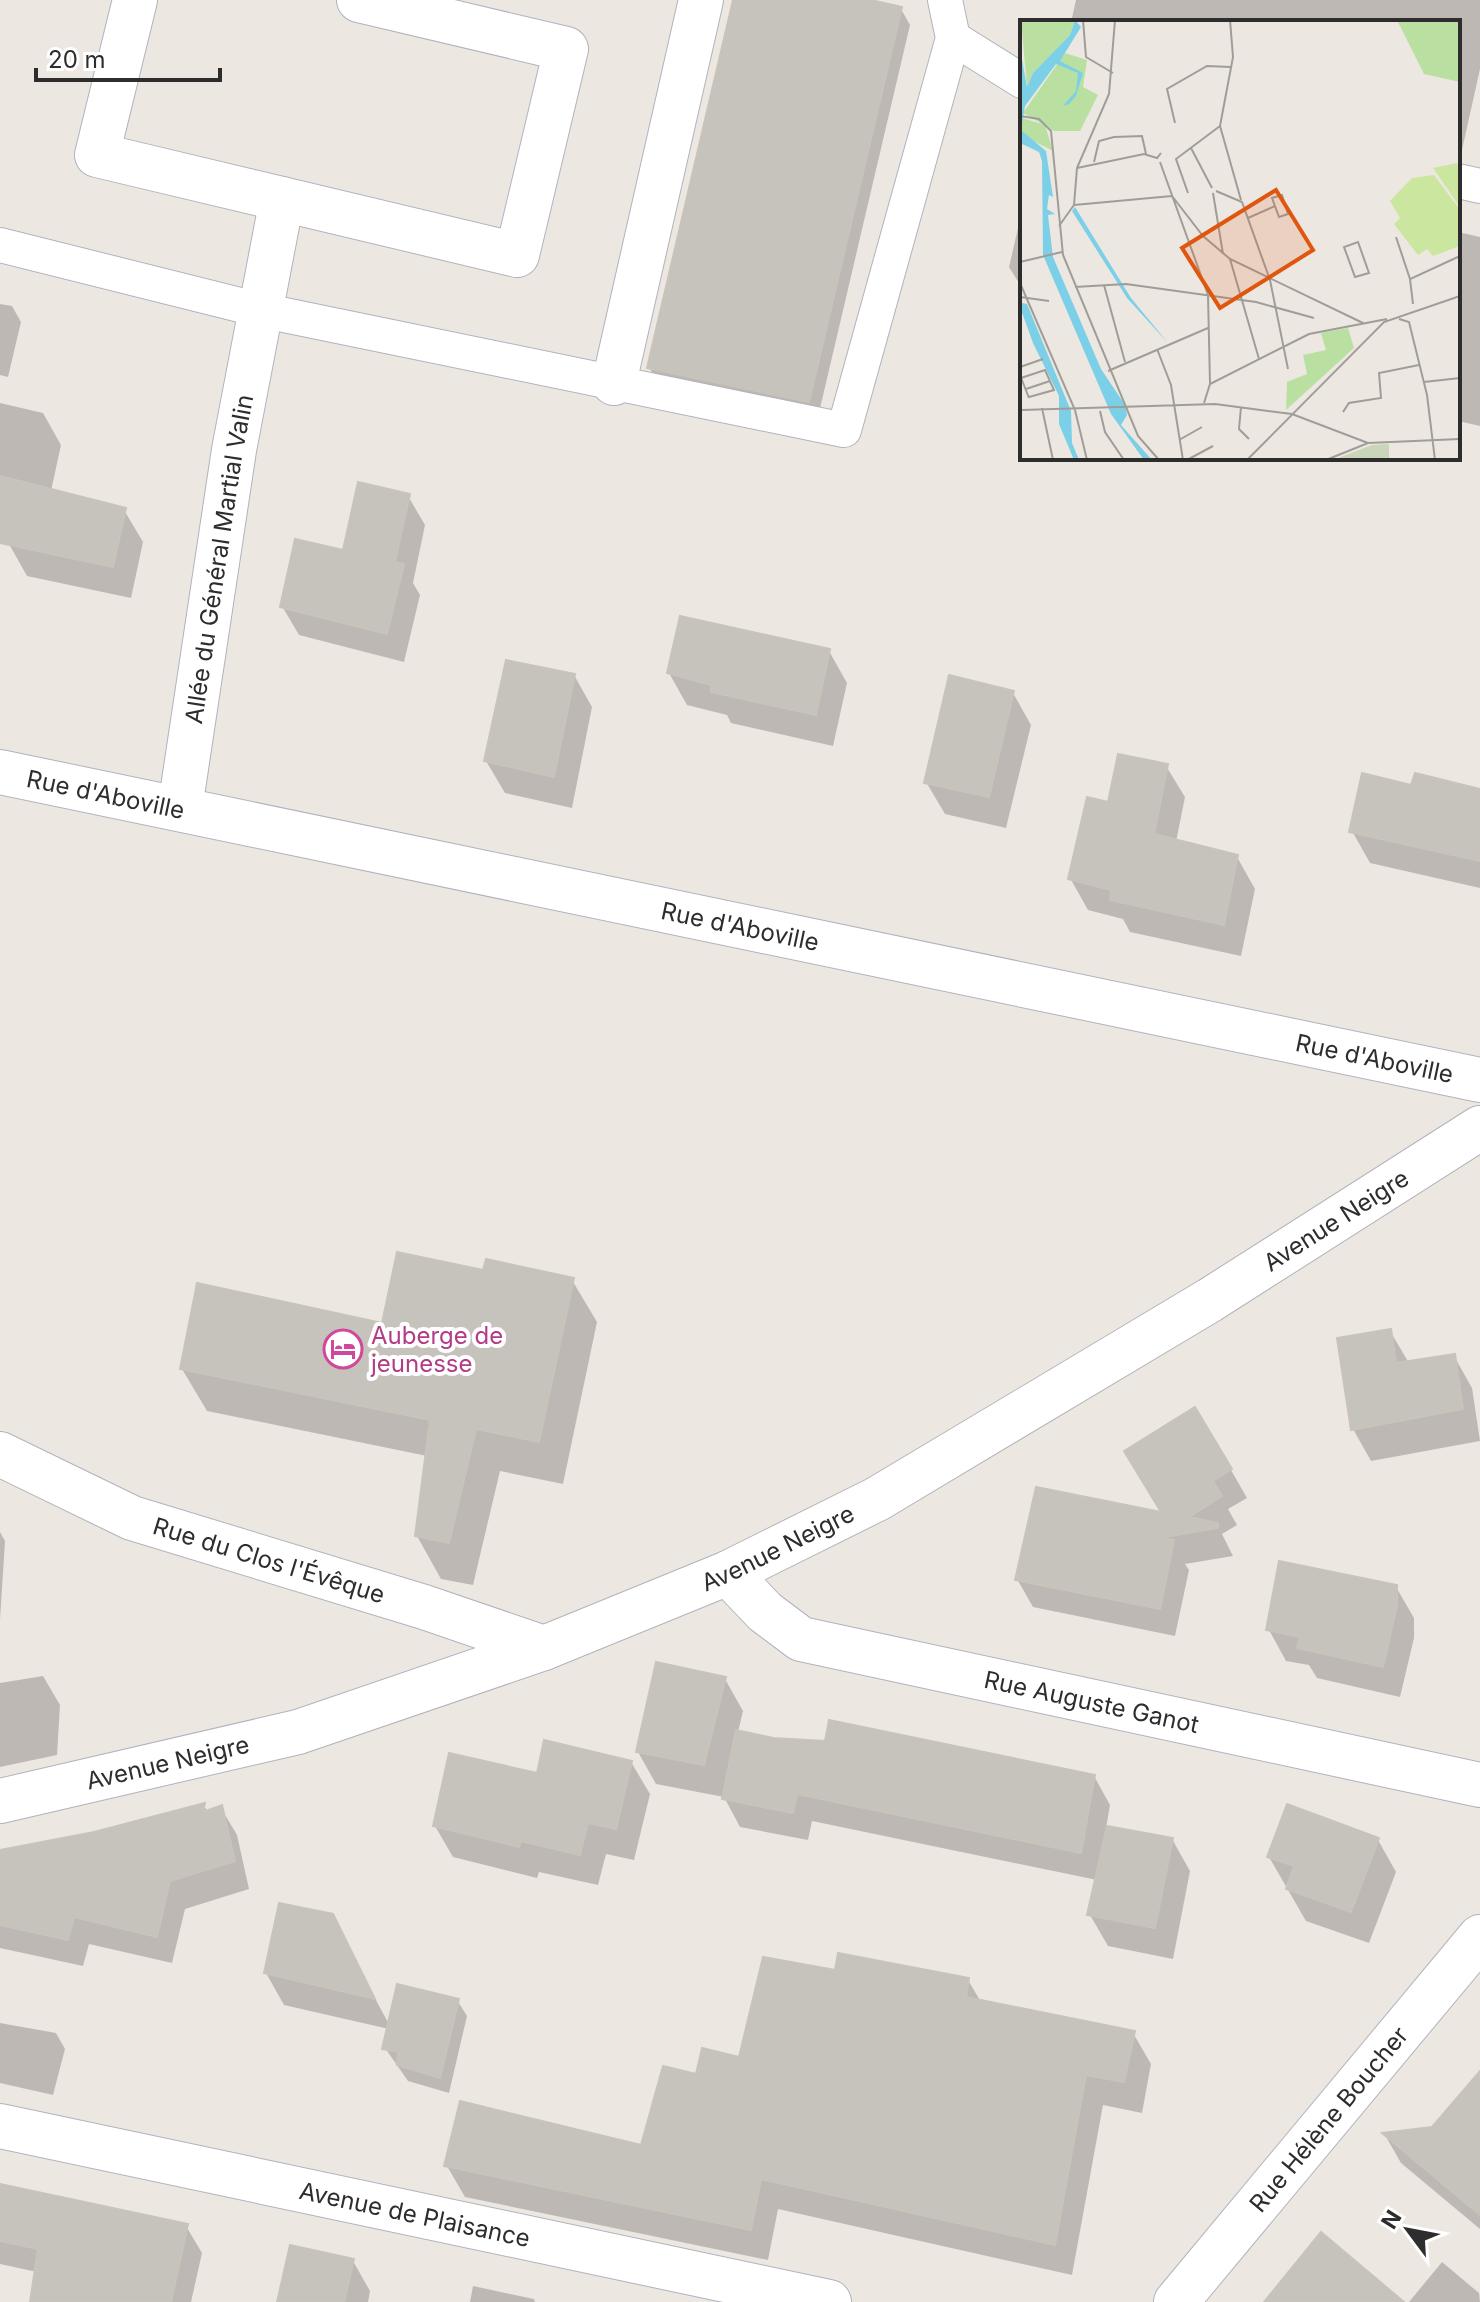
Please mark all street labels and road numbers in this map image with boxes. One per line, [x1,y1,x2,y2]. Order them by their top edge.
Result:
street label: Allée du Général Martial Valin [178,392,259,725]
street label: Rue d'Aboville [24,763,187,825]
street label: Rue d'Aboville [659,895,822,957]
street label: Rue d'Aboville [1293,1028,1456,1089]
street label: Avenue Neigre [1258,1163,1414,1277]
street label: Avenue Neigre [697,1498,859,1597]
street label: Rue du Clos l'Évêque [150,1511,388,1609]
street label: Rue Auguste Ganot [982,1664,1202,1739]
street label: Avenue Neigre [83,1729,252,1795]
street label: Rue Hélène Boucher [1243,2021,1414,2218]
street label: Avenue de Plaisance [297,2175,533,2253]

